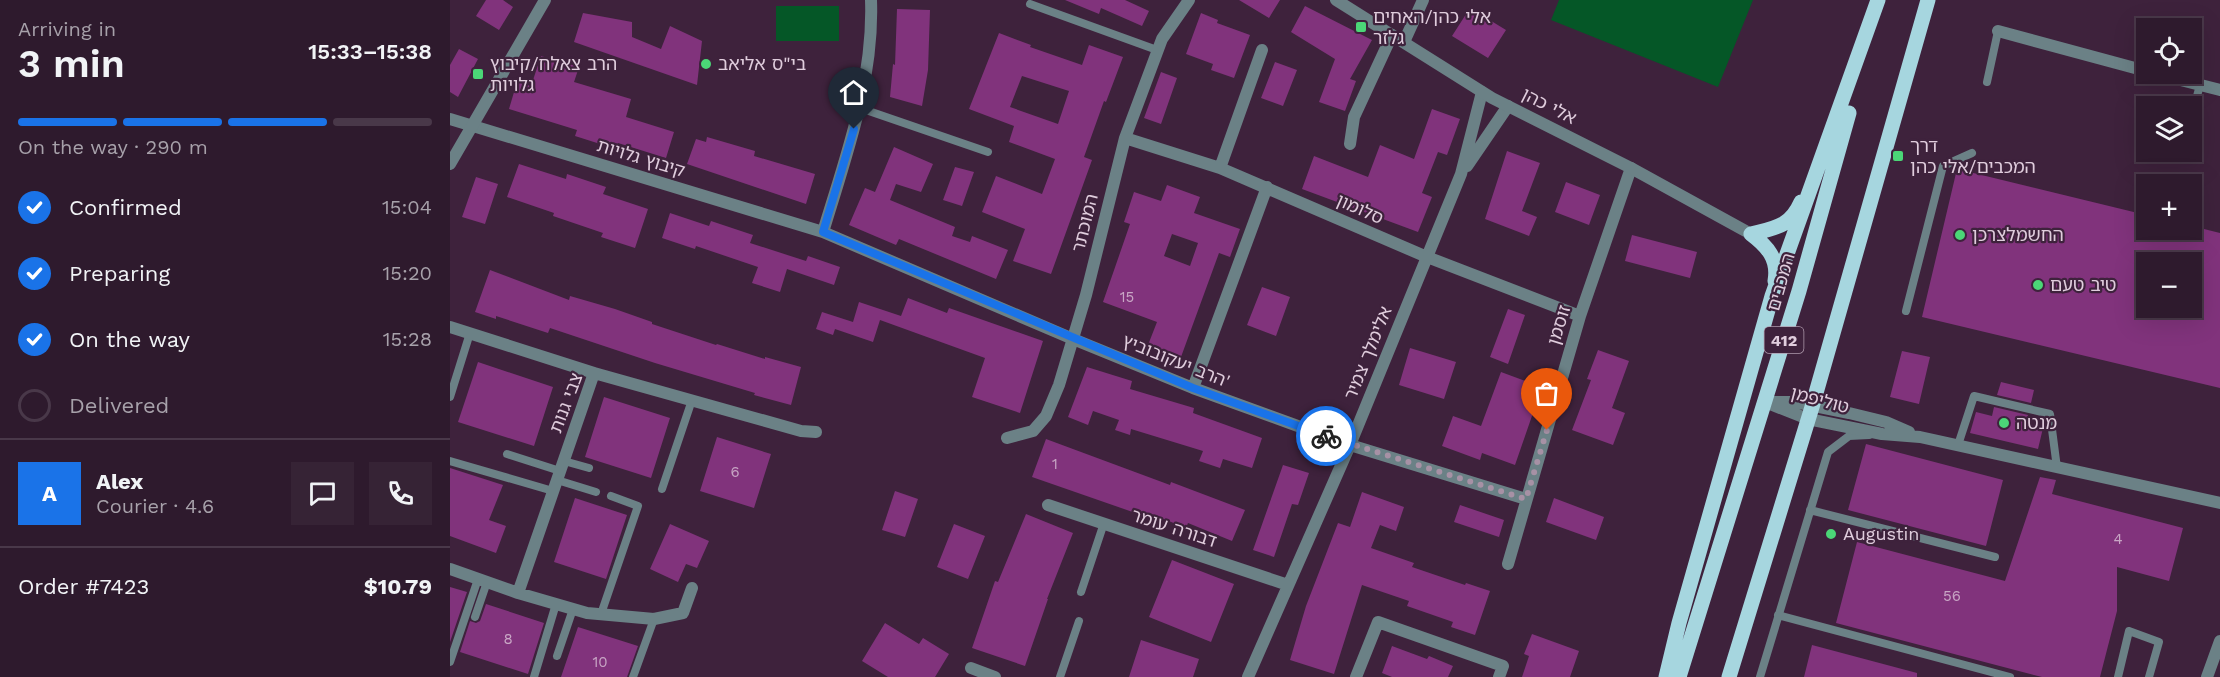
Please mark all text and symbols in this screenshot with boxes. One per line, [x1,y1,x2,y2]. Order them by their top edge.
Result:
place label: אלי כהן/האחים גלזר [1373,6,1491,48]
text: Arriving in [18,17,116,41]
map controls [2136,18,2202,318]
button: locate [2136,18,2202,84]
marker: אלי כהן/האחים גלזר [1354,20,1368,34]
text: 15:33–15:38 [308,39,432,64]
text: 3 min [18,41,125,86]
place label: הרב צאלח/קיבוץ גלויות [490,53,617,95]
place label: בי"ס אליאב [718,53,806,74]
marker: בי"ס אליאב [699,57,713,71]
marker: הרב צאלח/קיבוץ גלויות [471,67,485,81]
pin [828,67,879,129]
icon: home [837,76,870,109]
street label: אלי כהן [1518,83,1580,128]
button: layers [2136,96,2202,162]
street label: קיבוץ גלויות [595,134,688,181]
text: On the way · 290 m [18,135,208,159]
place label: דרך המכבים/אלי כהן [1910,135,2036,177]
marker: דרך המכבים/אלי כהן [1891,149,1905,163]
button: + [2136,174,2202,240]
street label: סלומון [1333,189,1387,228]
icon: check [18,191,51,224]
street label: המוכתר [1067,191,1102,254]
text: Confirmed [69,195,182,220]
text: 15:04 [382,195,432,219]
place label: החשמלצרכן [1972,224,2064,245]
marker: החשמלצרכן [1953,228,1967,242]
street label: המכבים [1762,250,1799,313]
button: − [2136,252,2202,318]
icon: check [18,257,51,290]
text: Preparing [69,261,170,286]
text: 15:20 [383,261,432,285]
place label: טיב טעם [2050,274,2116,295]
marker: טיב טעם [2031,278,2045,292]
house number: 15 [1120,288,1134,306]
street label: זוסמן [1543,302,1575,347]
street label: אלימלך צמיר [1339,303,1396,403]
icon: check [18,323,51,356]
text: On the way [69,327,190,352]
text: 15:28 [383,327,432,351]
road number: 412 [1764,327,1804,353]
street label: הרב יעקובוביץ' [1119,329,1233,392]
pin [1521,368,1572,430]
street label: צבי גנות [545,370,587,436]
icon: bag [1530,377,1563,410]
street label: טוליפמן [1789,382,1852,417]
text: Delivered [69,393,169,418]
courier [1296,406,1356,466]
place label: מנטה [2016,412,2057,433]
marker: מנטה [1997,416,2011,430]
icon: bike [1310,420,1343,453]
house number: 1 [1052,455,1058,473]
button: chat [291,462,354,525]
button: phone [369,462,432,525]
house number: 6 [730,463,740,481]
text: Alex [96,469,143,494]
text: A [42,481,57,506]
text: Courier · 4.6 [96,494,214,518]
street label: דבורה עומר [1129,504,1220,551]
place label: Augustin [1843,523,1919,544]
marker: Augustin [1824,527,1838,541]
house number: 4 [2113,530,2123,548]
text: Order #7423 [18,574,149,599]
text: $10.79 [364,574,432,599]
house number: 56 [1943,587,1961,605]
house number: 8 [503,630,513,648]
house number: 10 [592,653,608,671]

